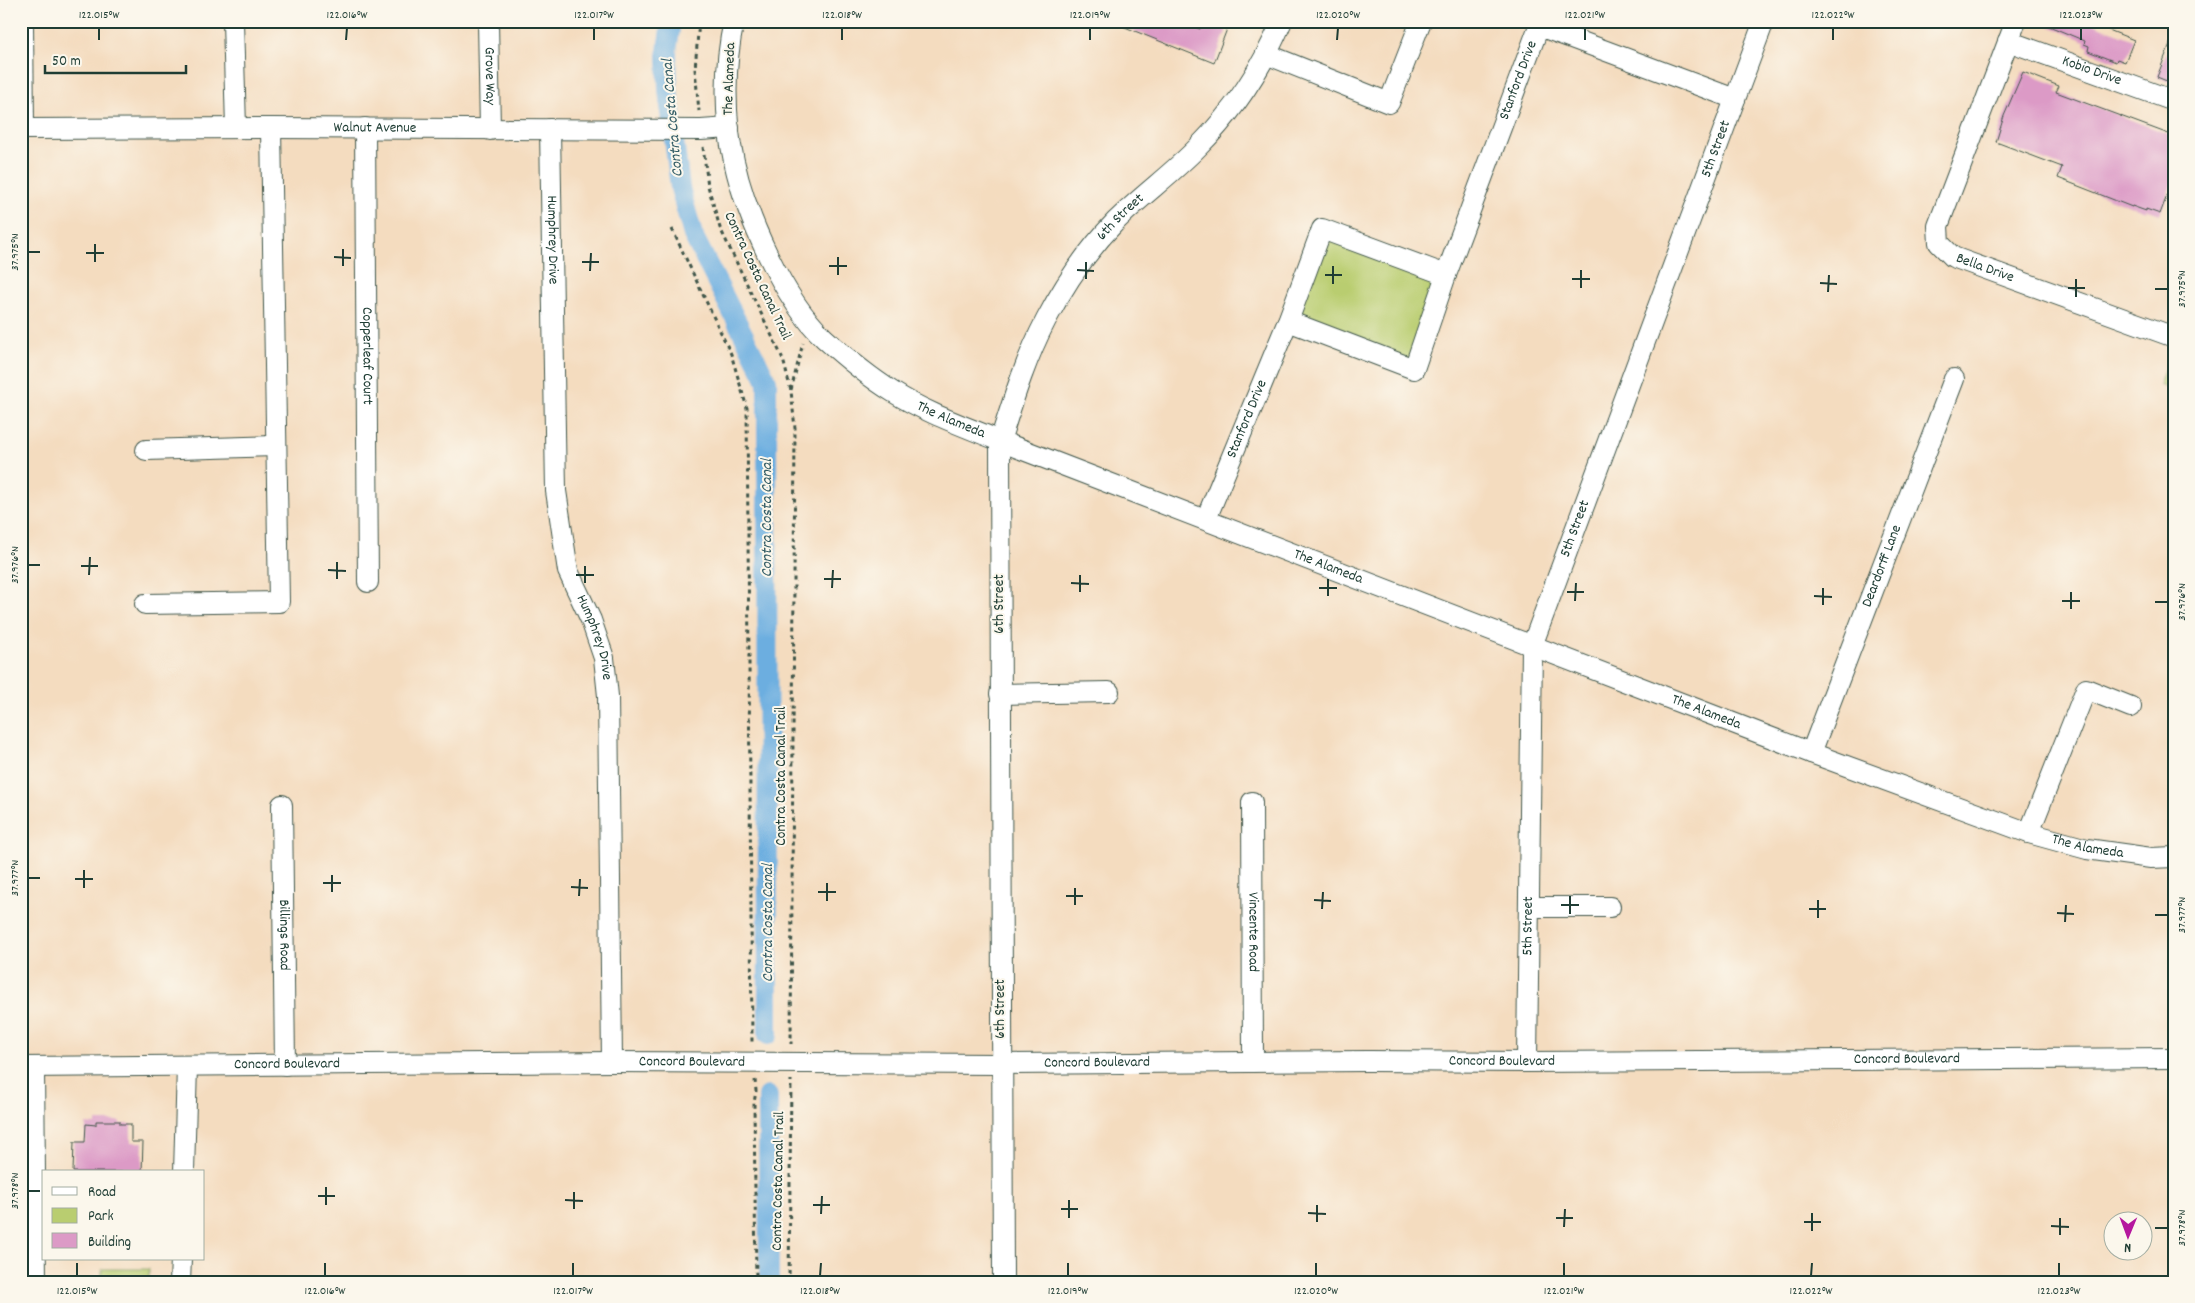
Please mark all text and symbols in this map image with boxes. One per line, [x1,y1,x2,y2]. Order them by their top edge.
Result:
text: 122.015°W [79,7,119,24]
text: 122.016°W [327,7,368,24]
text: 122.017°W [574,7,614,24]
text: 122.018°W [822,7,862,24]
text: 122.019°W [1070,7,1110,24]
text: 122.020°W [1316,7,1360,24]
text: 122.021°W [1565,7,1605,24]
text: 122.022°W [1812,7,1855,24]
text: 122.023°W [2060,7,2103,24]
street label: Stanford Drive [1494,37,1544,123]
street label: The Alameda [718,41,742,116]
scale bar [45,42,186,74]
street label: Grove Way [477,47,501,106]
street label: Kobio Drive [2059,50,2125,92]
text: 50 m [52,51,81,73]
water label: Contra Costa Canal [656,57,690,178]
street label: Walnut Avenue [334,117,417,140]
street label: 5th Street [1696,117,1737,181]
street label: 6th Street [1092,188,1150,246]
street label: Humphrey Drive [540,195,564,285]
street label: Contra Costa Canal Trail [718,208,797,344]
text: 37.975°N [7,233,24,271]
street label: Bella Drive [1953,248,2017,289]
text: 37.975°N [2174,270,2191,308]
street label: Copperleaf Court [355,307,378,405]
street label: Stanford Drive [1221,376,1274,462]
street label: The Alameda [912,396,989,445]
water label: Contra Costa Canal [756,458,779,577]
street label: 5th Street [1555,497,1596,560]
street label: Deardorff Lane [1857,521,1908,611]
street label: The Alameda [1290,544,1367,591]
text: 37.976°N [7,546,24,584]
street label: 6th Street [989,574,1011,634]
text: 37.976°N [2174,583,2191,621]
street label: Humphrey Drive [570,591,617,682]
street label: The Alameda [1668,689,1745,736]
street label: Contra Costa Canal Trail [771,706,793,846]
street label: The Alameda [2049,829,2126,865]
text: 37.977°N [7,860,24,896]
water label: Contra Costa Canal [757,863,780,982]
street label: Vincente Road [1241,892,1264,972]
street label: 5th Street [1517,896,1540,956]
text: 37.977°N [2174,897,2191,933]
street label: Billings Road [272,899,295,971]
street label: 6th Street [990,979,1012,1039]
street label: Concord Boulevard [1854,1048,1960,1071]
street label: Concord Boulevard [639,1051,745,1074]
street label: Concord Boulevard [1449,1051,1555,1073]
street label: Concord Boulevard [1044,1052,1150,1075]
street label: Concord Boulevard [234,1053,340,1076]
street label: Contra Costa Canal Trail [767,1111,791,1251]
legend [42,1170,205,1260]
text: 37.978°N [7,1173,24,1209]
text: Road [88,1182,116,1204]
text: Park [88,1206,114,1228]
north arrow [2102,1210,2152,1260]
text: 37.978°N [2174,1210,2191,1246]
text: Building [88,1232,131,1254]
text: N [2124,1237,2131,1257]
text: 122.015°W [57,1283,97,1300]
text: 122.016°W [305,1283,346,1300]
text: 122.017°W [553,1283,593,1300]
text: 122.018°W [800,1283,840,1300]
text: 122.019°W [1048,1283,1088,1300]
text: 122.020°W [1294,1283,1338,1300]
text: 122.021°W [1544,1283,1584,1300]
text: 122.022°W [1790,1283,1833,1300]
text: 122.023°W [2038,1283,2081,1300]

